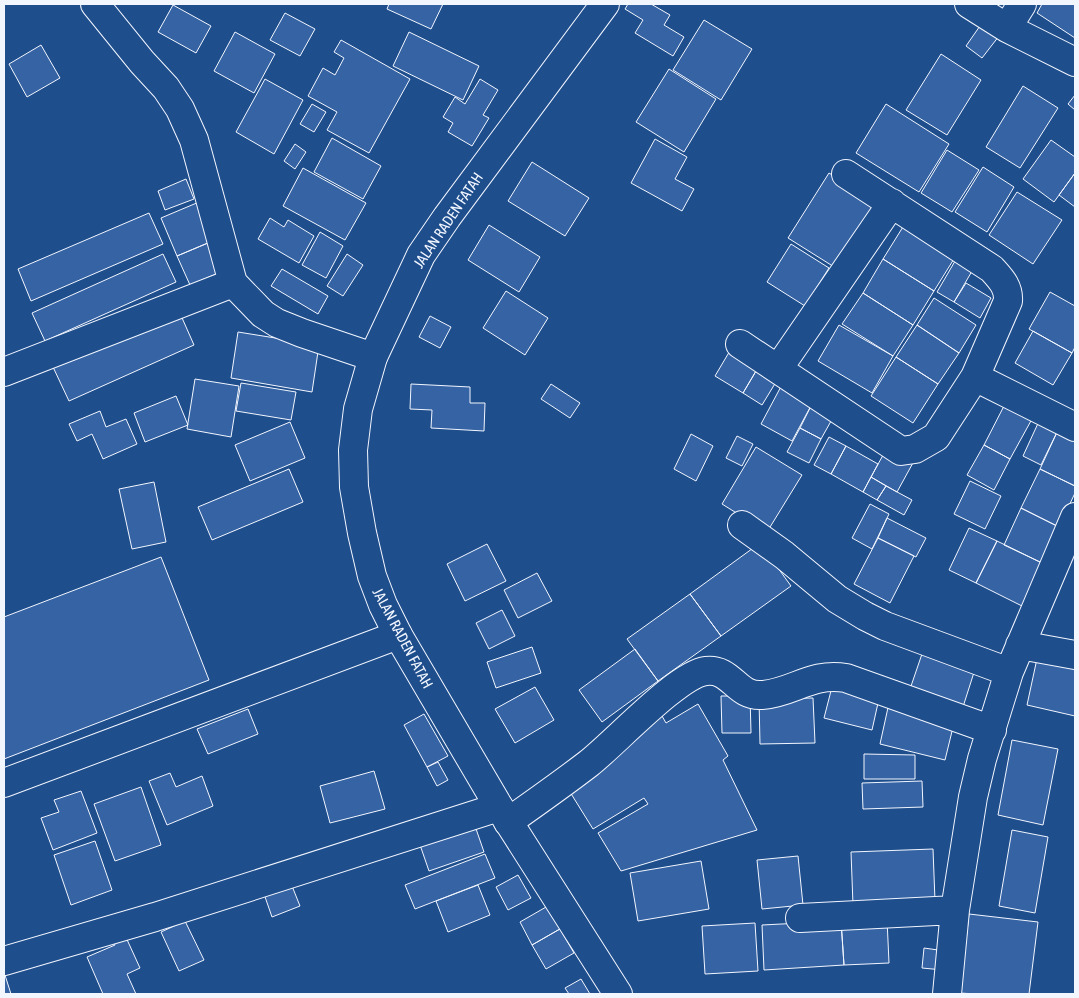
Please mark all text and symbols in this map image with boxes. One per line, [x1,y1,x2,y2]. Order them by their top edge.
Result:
street label: JALAN RADEN FATAH [410,169,486,271]
street label: JALAN RADEN FATAH [369,585,437,691]

